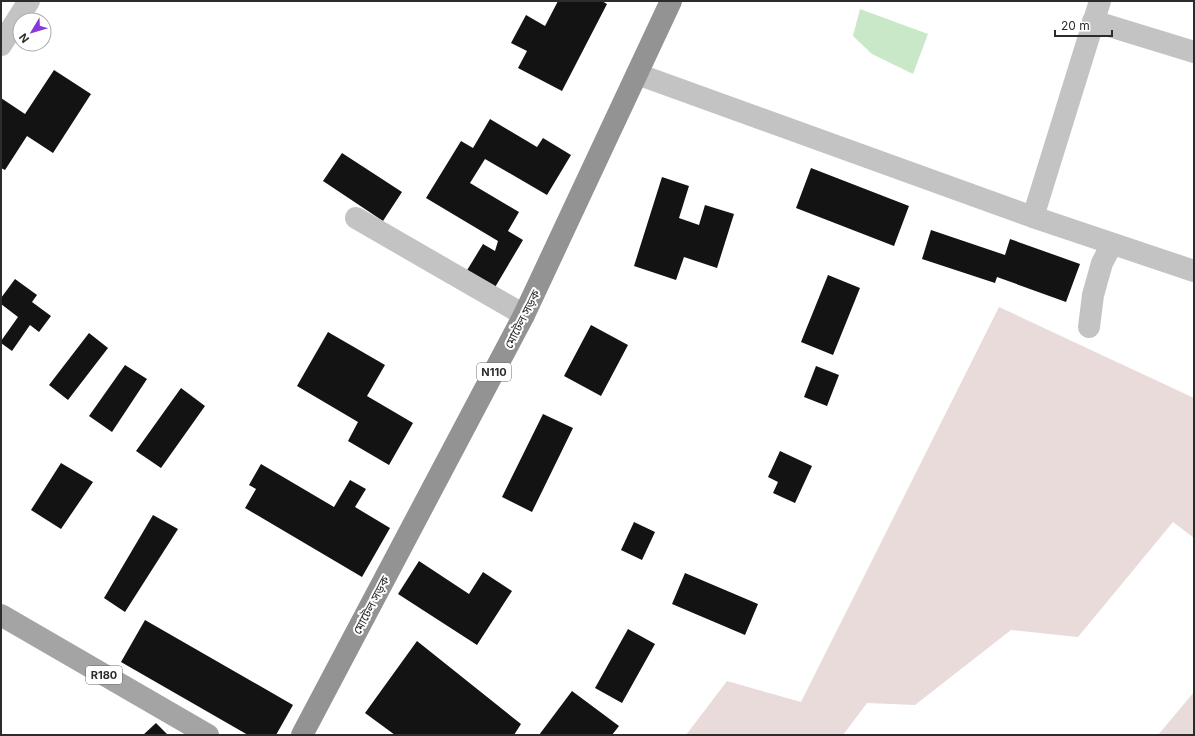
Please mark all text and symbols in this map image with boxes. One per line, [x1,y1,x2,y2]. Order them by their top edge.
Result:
north arrow [12,12,52,52]
scale bar [1055,12,1112,38]
text: 20 m [1061,18,1090,33]
text: N [16,31,32,46]
street label: মোটেল সড়ক [501,287,543,351]
road number: N110 [477,363,511,381]
street label: মোটেল সড়ক [349,573,393,637]
road number: R180 [86,666,122,684]

